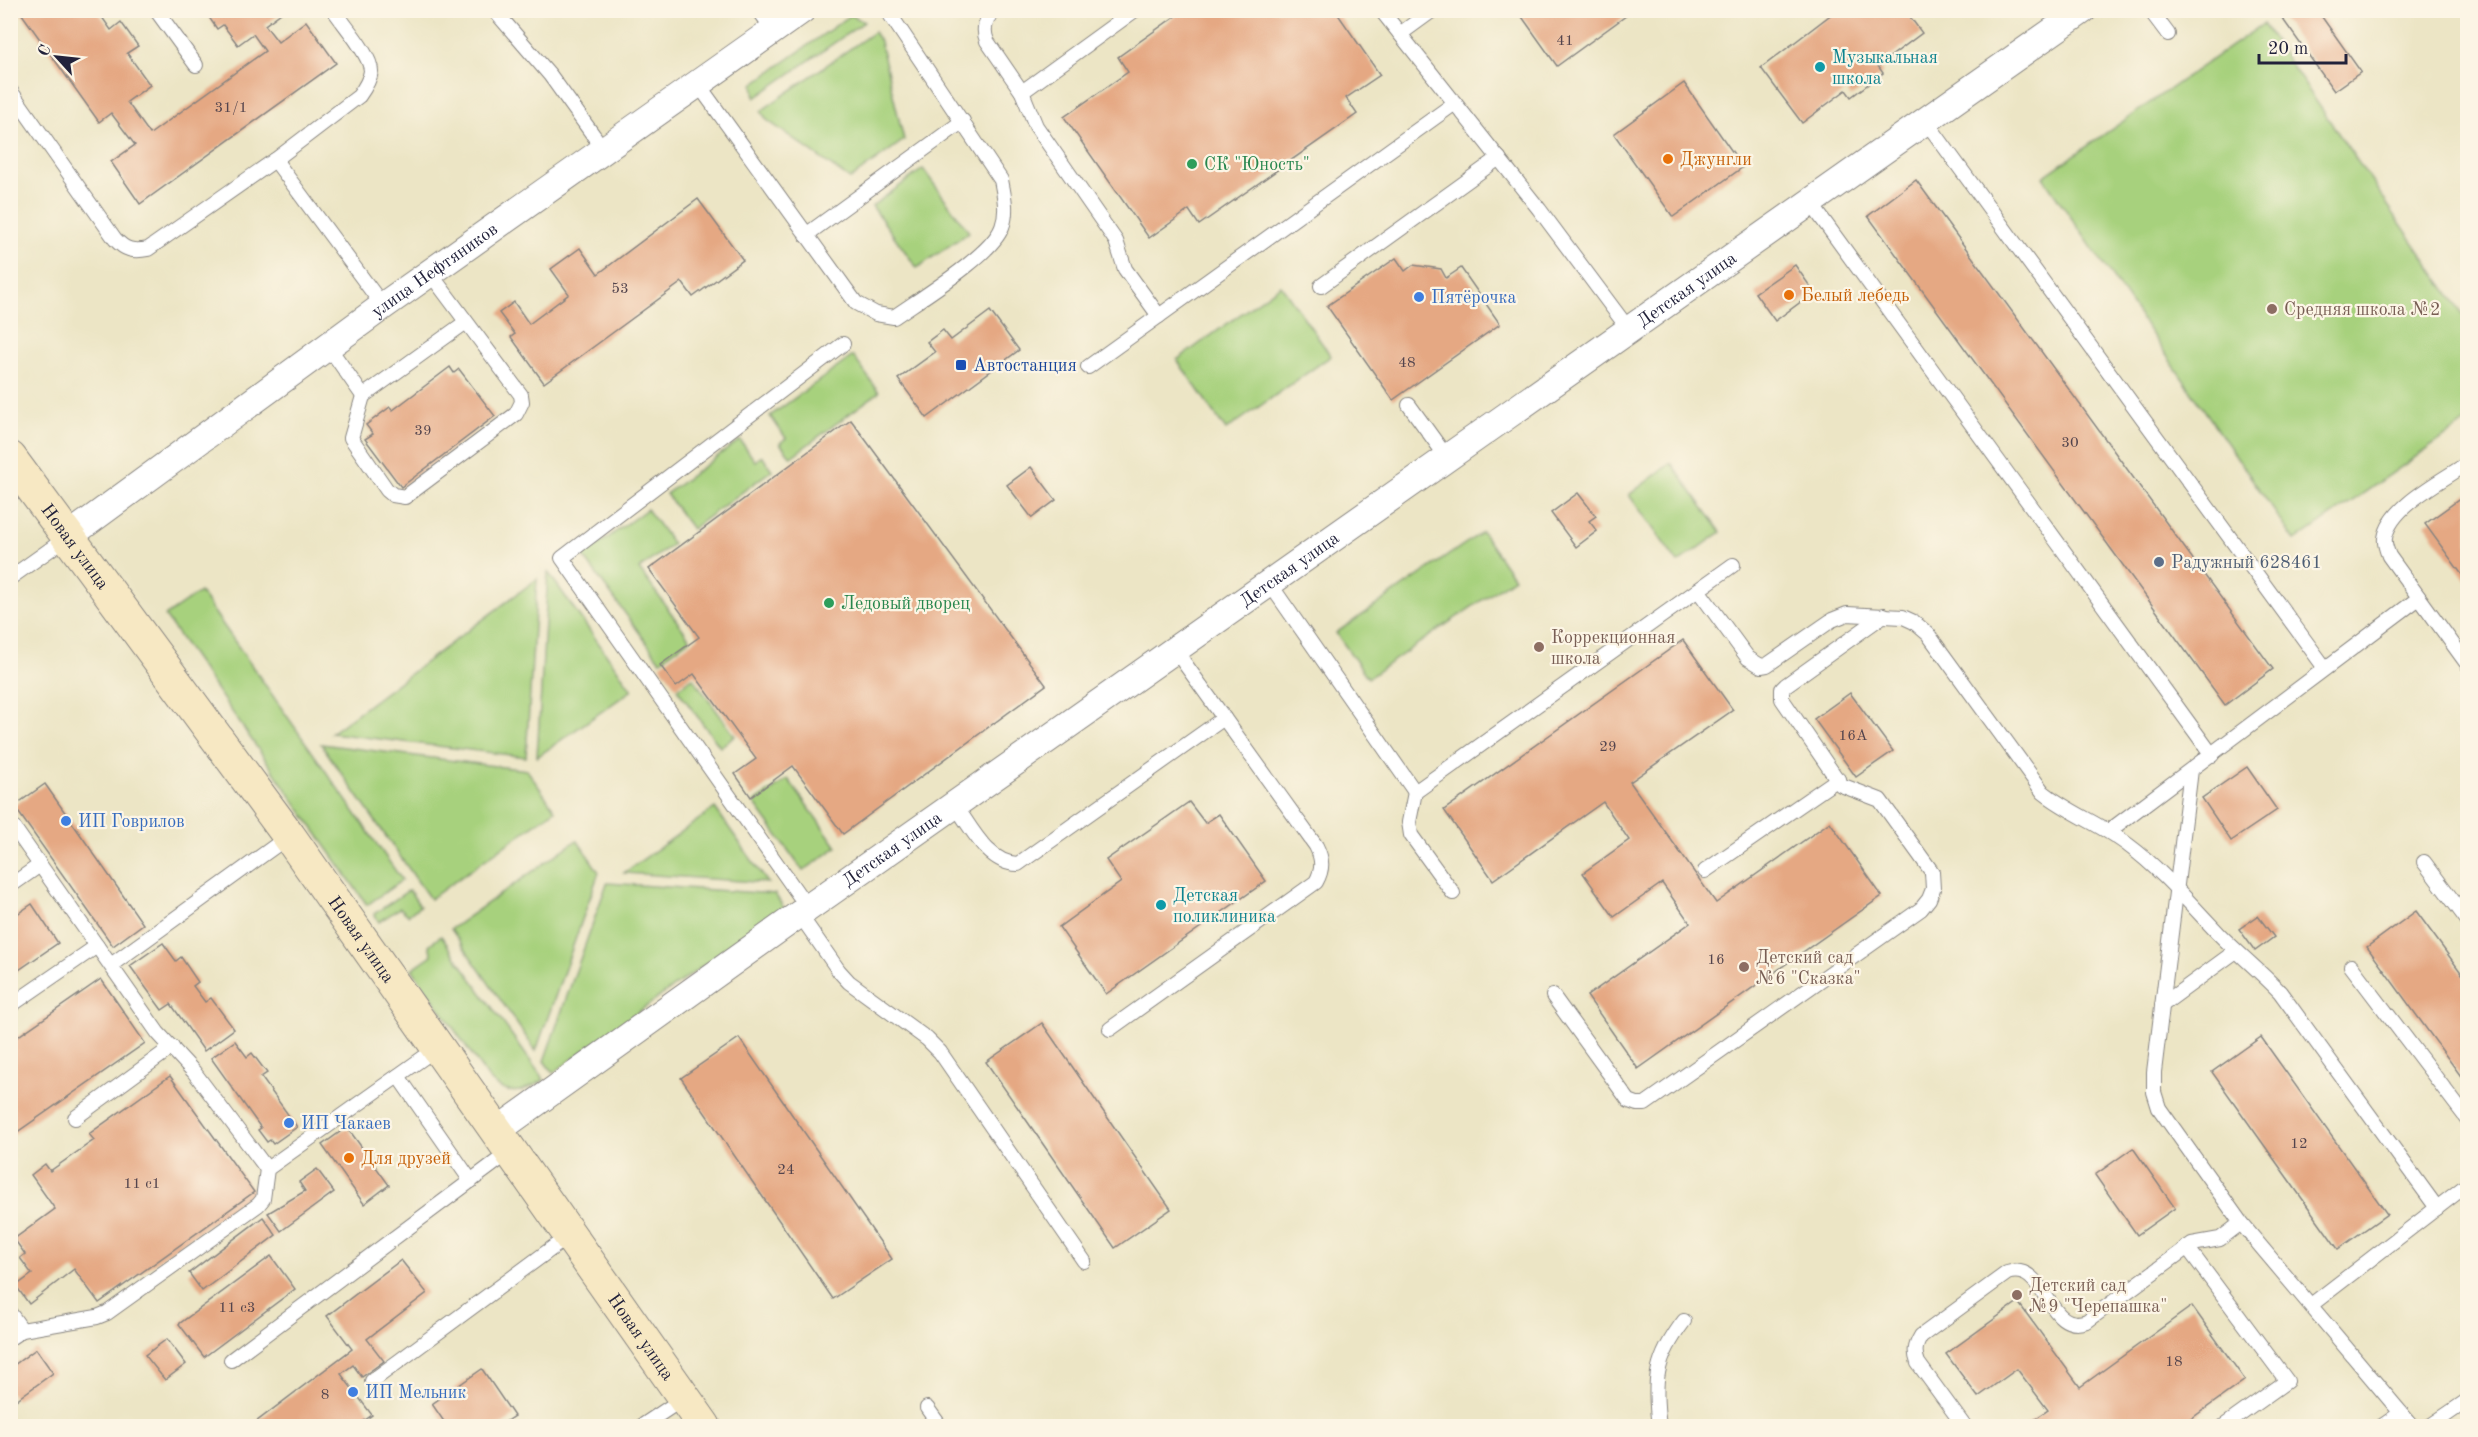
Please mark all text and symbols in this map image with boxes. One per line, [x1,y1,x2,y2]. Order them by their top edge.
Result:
north arrow [27,27,87,87]
scale bar [2259,27,2346,65]
house number: 41 [1556,34,1574,49]
text: 20 m [2268,40,2308,58]
text: С [36,43,55,59]
place label: Музыкальная школа [1832,49,1938,88]
marker: Музыкальная школа [1813,60,1827,74]
house number: 31/1 [215,101,247,116]
place label: Джунгли [1680,151,1752,169]
marker: Джунгли [1661,152,1675,166]
place label: СК "Юность" [1204,156,1310,174]
marker: СК "Юность" [1185,157,1199,171]
street label: улица Нефтяников [369,220,501,321]
street label: Детская улица [1634,249,1740,331]
house number: 53 [611,282,629,297]
place label: Белый лебедь [1801,287,1909,305]
marker: Белый лебедь [1782,288,1796,302]
place label: Пятёрочка [1431,289,1517,307]
marker: Пятёрочка [1412,290,1426,304]
place label: Средняя школа №2 [2284,301,2440,319]
marker: Средняя школа №2 [2265,302,2279,316]
house number: 48 [1398,356,1416,371]
place label: Автостанция [973,357,1077,375]
marker: Автостанция [954,358,968,372]
house number: 39 [414,424,432,439]
house number: 30 [2061,436,2079,451]
street label: Новая улица [37,501,112,593]
street label: Детская улица [1237,529,1343,611]
place label: Радужный 628461 [2171,554,2322,572]
marker: Радужный 628461 [2152,555,2166,569]
place label: Ледовый дворец [841,595,970,613]
marker: Ледовый дворец [822,596,836,610]
place label: Коррекционная школа [1551,629,1675,668]
marker: Коррекционная школа [1532,640,1546,654]
house number: 16А [1839,729,1868,744]
house number: 29 [1599,740,1617,755]
street label: Детская улица [840,809,945,891]
place label: ИП Говрилов [78,813,185,831]
marker: ИП Говрилов [59,814,73,828]
place label: Детская поликлиника [1173,887,1276,926]
street label: Новая улица [324,893,397,986]
marker: Детская поликлиника [1154,898,1168,912]
place label: Детский сад №6 "Сказка" [1756,949,1861,988]
house number: 16 [1707,953,1725,968]
marker: Детский сад №6 "Сказка" [1737,960,1751,974]
place label: ИП Чакаев [301,1115,391,1133]
marker: ИП Чакаев [282,1116,296,1130]
house number: 12 [2290,1137,2308,1152]
place label: Для друзей [361,1150,451,1168]
marker: Для друзей [342,1151,356,1165]
house number: 24 [777,1163,795,1178]
house number: 11 с1 [124,1177,160,1192]
place label: Детский сад №9 "Черепашка" [2029,1277,2167,1316]
marker: Детский сад №9 "Черепашка" [2010,1288,2024,1302]
street label: Новая улица [604,1291,677,1384]
house number: 11 с3 [219,1301,255,1316]
house number: 18 [2165,1355,2183,1370]
place label: ИП Мельник [365,1384,467,1402]
marker: ИП Мельник [346,1385,360,1399]
house number: 8 [321,1388,329,1403]

